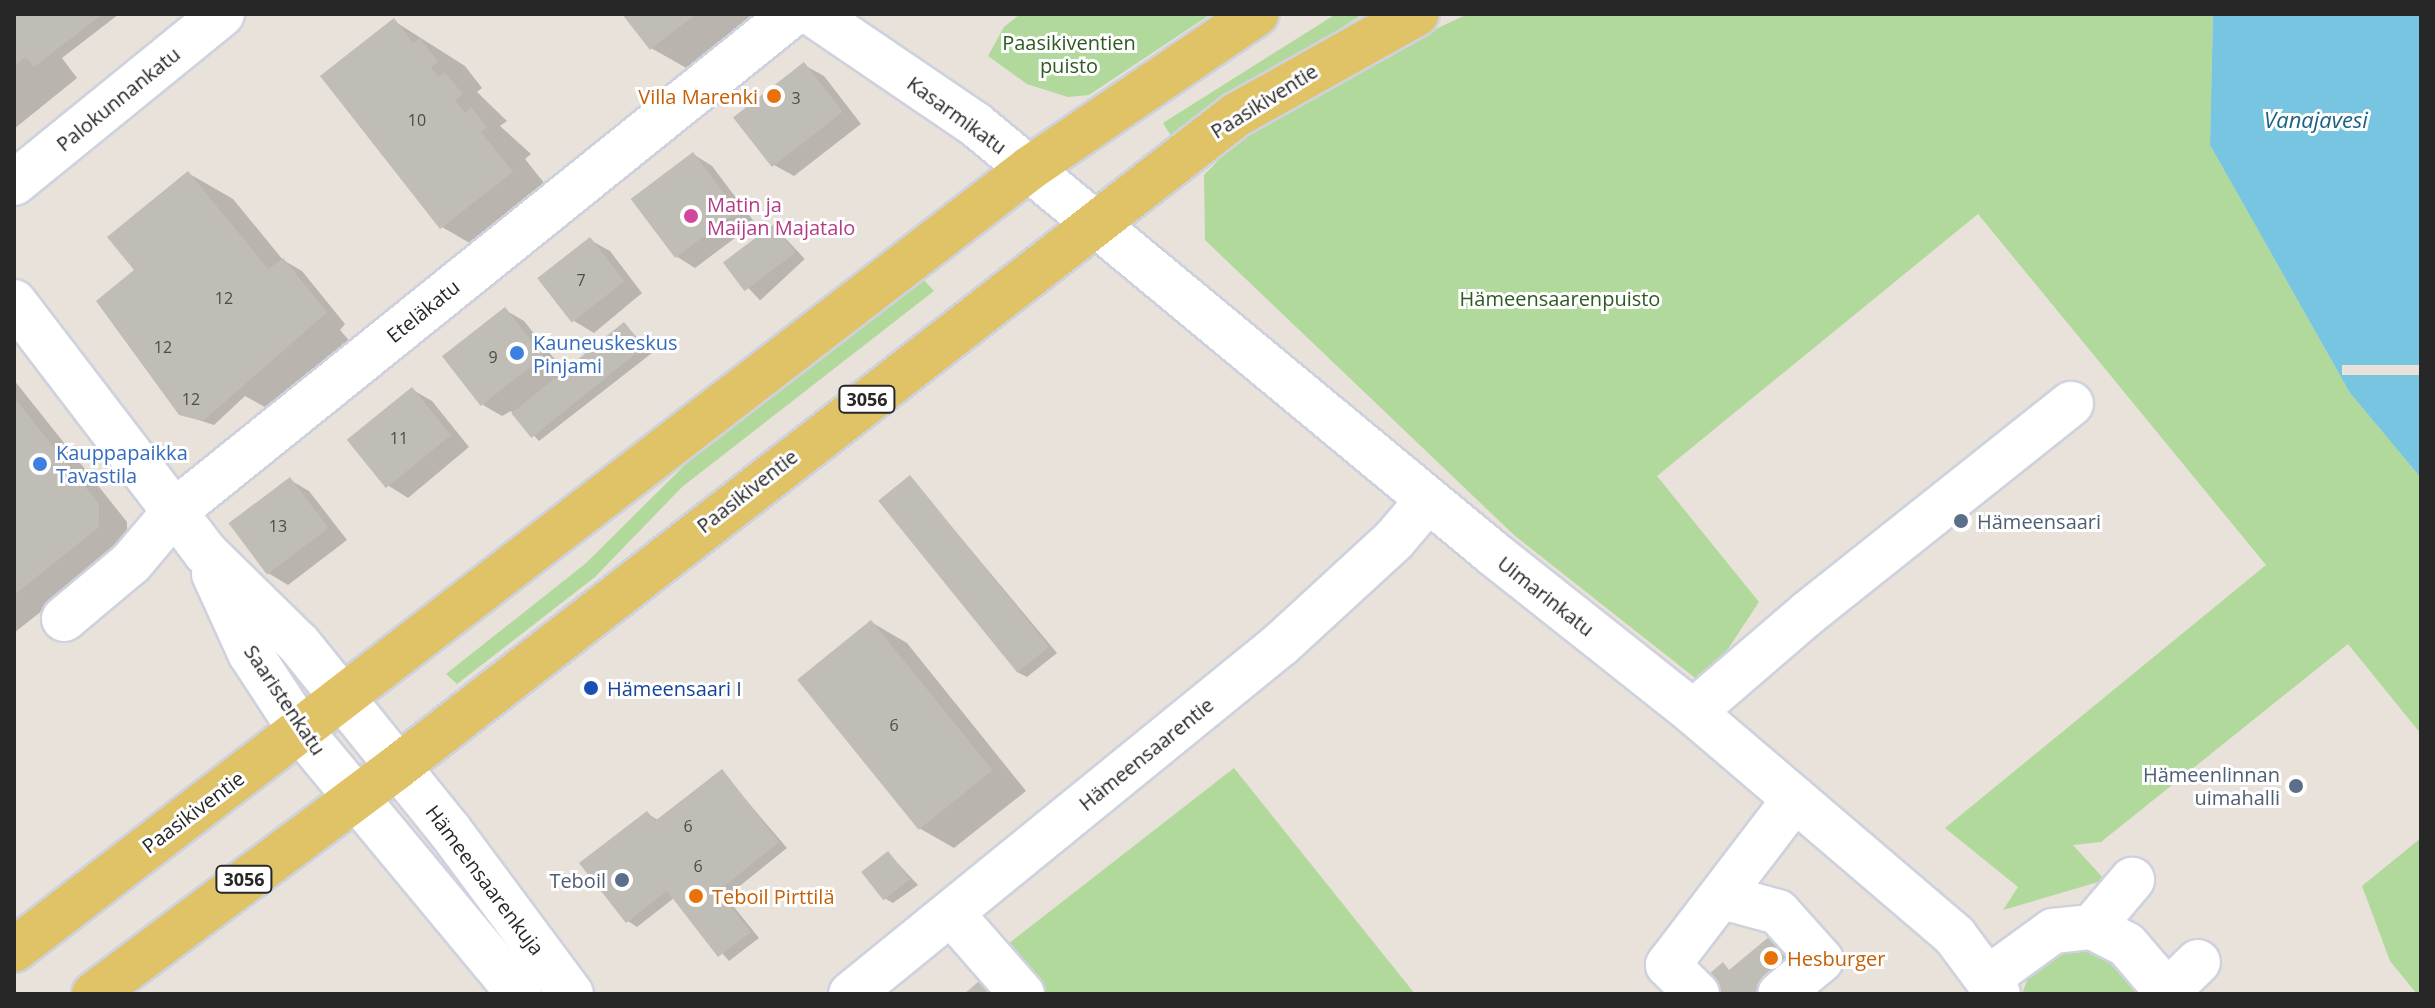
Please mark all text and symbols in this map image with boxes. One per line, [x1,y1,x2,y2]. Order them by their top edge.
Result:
park label: Paasikiventien puisto [1002,31,1136,78]
street label: Palokunnankatu [51,42,185,156]
street label: Paasikiventie [1206,59,1322,143]
street label: Kasarmikatu [903,71,1011,159]
place label: Villa Marenki [638,84,758,108]
marker: Villa Marenki [765,87,783,105]
house number: 3 [791,88,801,108]
water label: Vanajavesi [2264,107,2368,133]
house number: 10 [408,110,426,130]
place label: Matin ja Maijan Majatalo [707,192,855,239]
marker: Matin ja Maijan Majatalo [682,207,700,225]
house number: 7 [576,270,586,290]
street label: Eteläkatu [382,274,464,348]
park label: Hämeensaarenpuisto [1460,286,1660,310]
house number: 12 [215,288,233,308]
place label: Kauneuskeskus Pinjami [533,330,677,377]
house number: 12 [154,337,172,357]
marker: Kauneuskeskus Pinjami [508,344,526,362]
house number: 9 [488,347,498,367]
road number: 3056 [837,385,897,413]
house number: 12 [182,389,200,409]
house number: 11 [390,428,408,448]
place label: Kauppapaikka Tavastila [56,440,188,487]
street label: Paasikiventie [692,444,802,538]
marker: Kauppapaikka Tavastila [31,455,49,473]
place label: Hämeensaari [1977,509,2101,533]
marker: Hämeensaari [1952,512,1970,530]
house number: 13 [269,516,287,536]
street label: Uimarinkatu [1493,551,1599,641]
street label: Saaristenkatu [239,640,331,760]
place label: Hämeensaari I [607,676,742,700]
marker: Hämeensaari I [582,679,600,697]
street label: Hämeensaarentie [1074,692,1218,816]
house number: 6 [889,715,899,735]
place label: Hämeenlinnan uimahalli [2143,762,2280,809]
street label: Paasikiventie [137,766,249,858]
marker: Hämeenlinnan uimahalli [2287,777,2305,795]
street label: Hämeensaarenkuja [421,800,549,960]
house number: 6 [683,816,693,836]
house number: 6 [693,856,703,876]
road number: 3056 [214,865,274,893]
place label: Teboil [549,868,606,892]
marker: Teboil [613,871,631,889]
place label: Teboil Pirttilä [712,884,835,908]
marker: Teboil Pirttilä [687,887,705,905]
place label: Hesburger [1787,946,1885,970]
marker: Hesburger [1762,949,1780,967]

